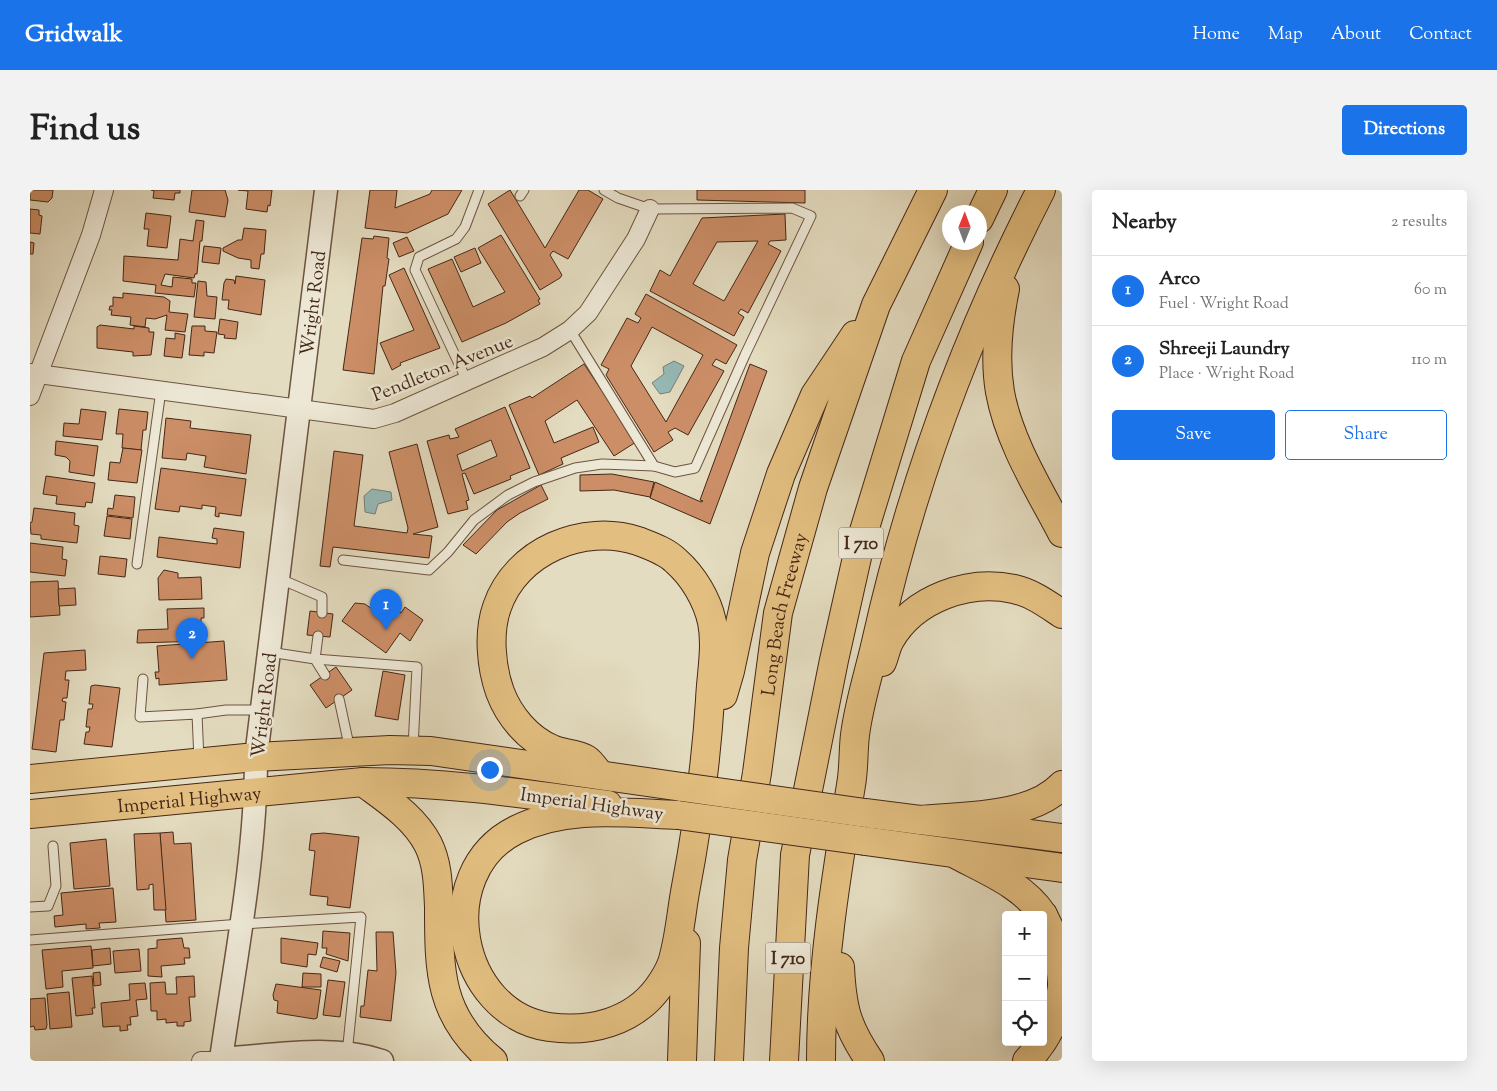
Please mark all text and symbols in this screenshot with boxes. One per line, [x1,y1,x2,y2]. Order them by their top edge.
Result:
text: Gridwalk [25,18,123,52]
text: Home [1193,22,1240,48]
text: Map [1268,22,1303,48]
text: About [1331,22,1381,48]
text: Contact [1409,22,1472,48]
text: Find us [30,105,140,156]
button: Directions [1342,105,1467,155]
north arrow [942,205,987,250]
text: Nearby [1112,208,1177,238]
text: 2 results [1391,211,1447,234]
street label: Wright Road [295,249,334,358]
text: Arco [1159,266,1200,293]
text: 1 [1125,279,1131,302]
text: 60 m [1414,279,1447,302]
text: Fuel · Wright Road [1159,293,1289,316]
street label: Pendleton Avenue [368,329,518,410]
text: Shreeji Laundry [1159,336,1290,363]
text: 2 [1124,349,1132,372]
text: 110 m [1411,349,1447,372]
text: Place · Wright Road [1159,363,1294,386]
button: Save [1112,410,1275,460]
button: Share [1285,410,1447,460]
road number: I 710 [838,528,884,558]
street label: Long Beach Freeway [756,530,816,698]
pin: 1 [370,589,402,630]
pin: 2 [176,618,208,659]
street label: Wright Road [246,651,285,760]
your location [477,757,503,783]
street label: Imperial Highway [116,781,263,822]
street label: Imperial Highway [518,782,666,829]
map controls [1002,911,1047,1046]
button: + [1002,911,1047,956]
road number: I 710 [766,942,810,974]
button: − [1002,956,1047,1001]
button: locate [1002,1001,1047,1046]

